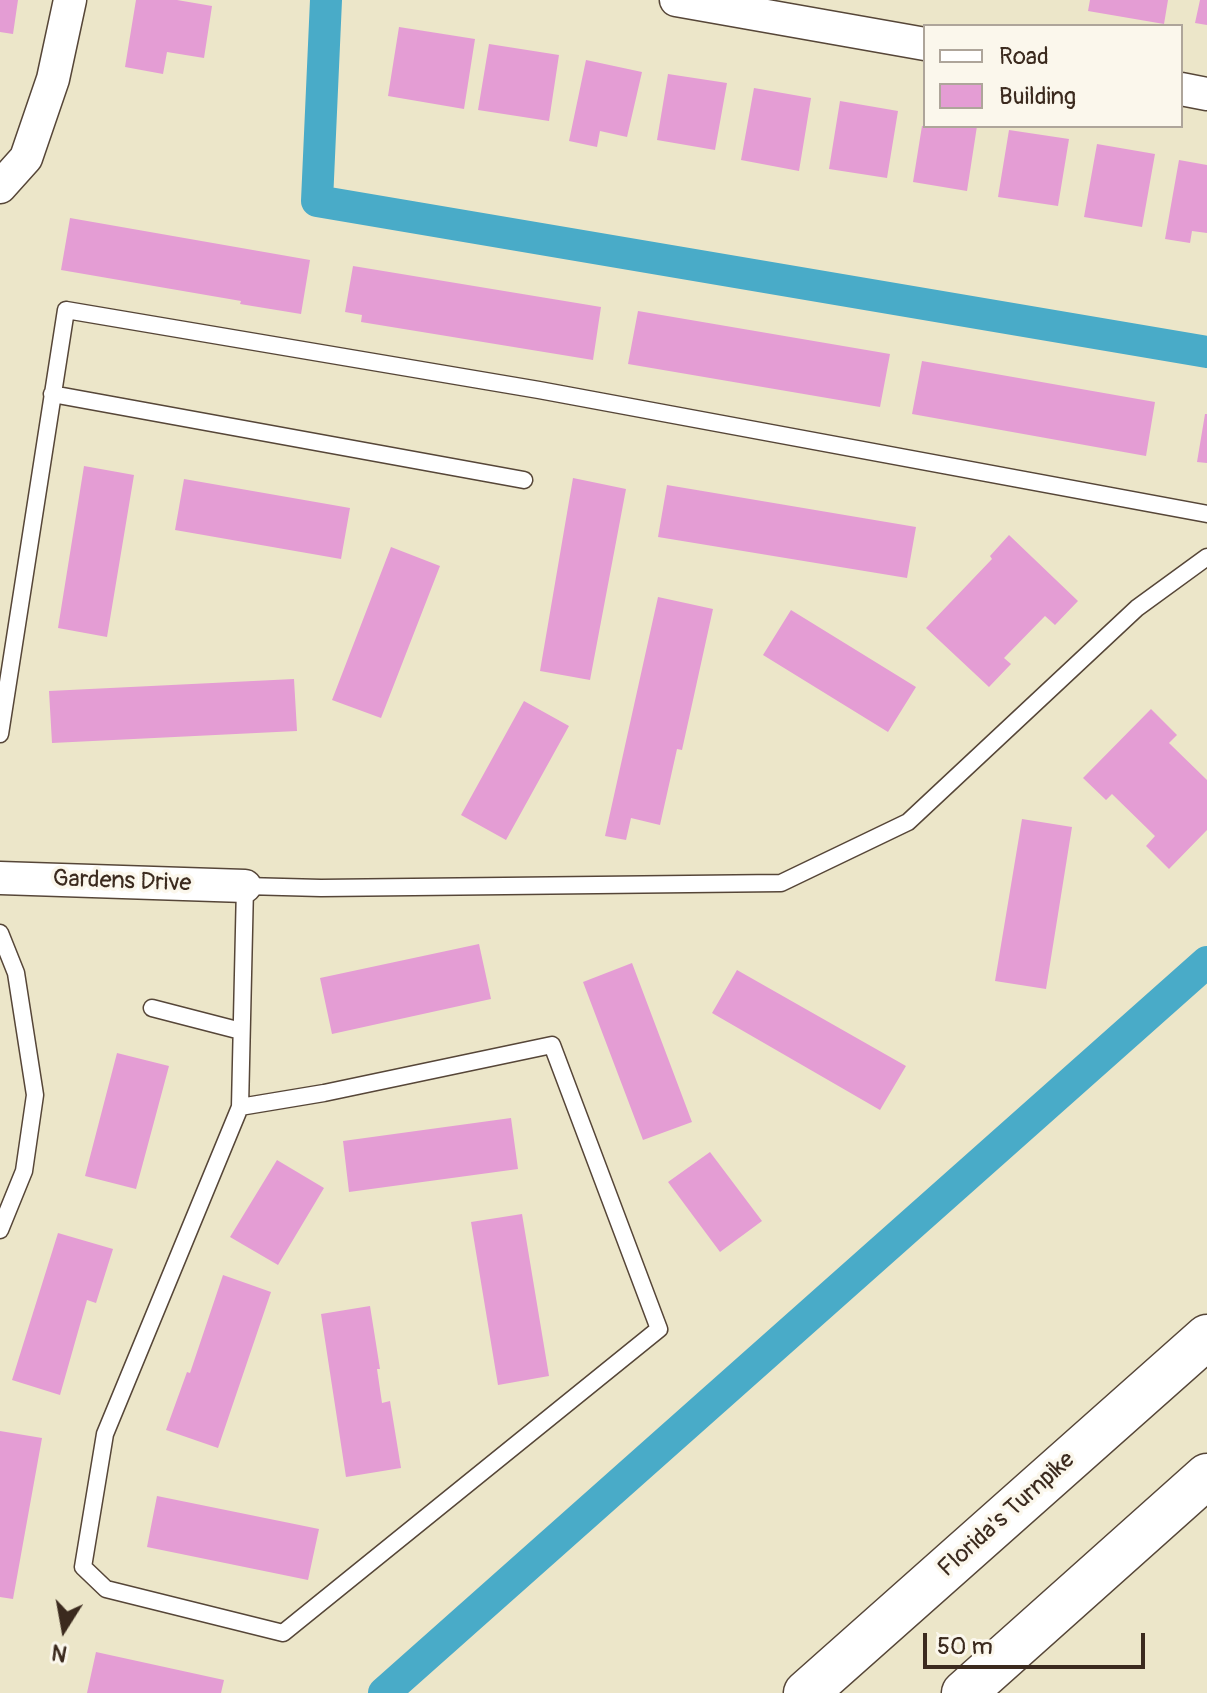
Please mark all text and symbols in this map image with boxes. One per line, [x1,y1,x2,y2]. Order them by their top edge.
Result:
legend [923,24,1183,128]
text: Road [999,42,1049,71]
text: Building [999,82,1076,111]
street label: Gardens Drive [52,865,192,899]
street label: Florida's Turnpike [933,1446,1081,1584]
north arrow [24,1589,104,1669]
scale bar [927,1617,1149,1667]
text: 50 m [937,1632,993,1661]
text: N [49,1637,69,1668]

